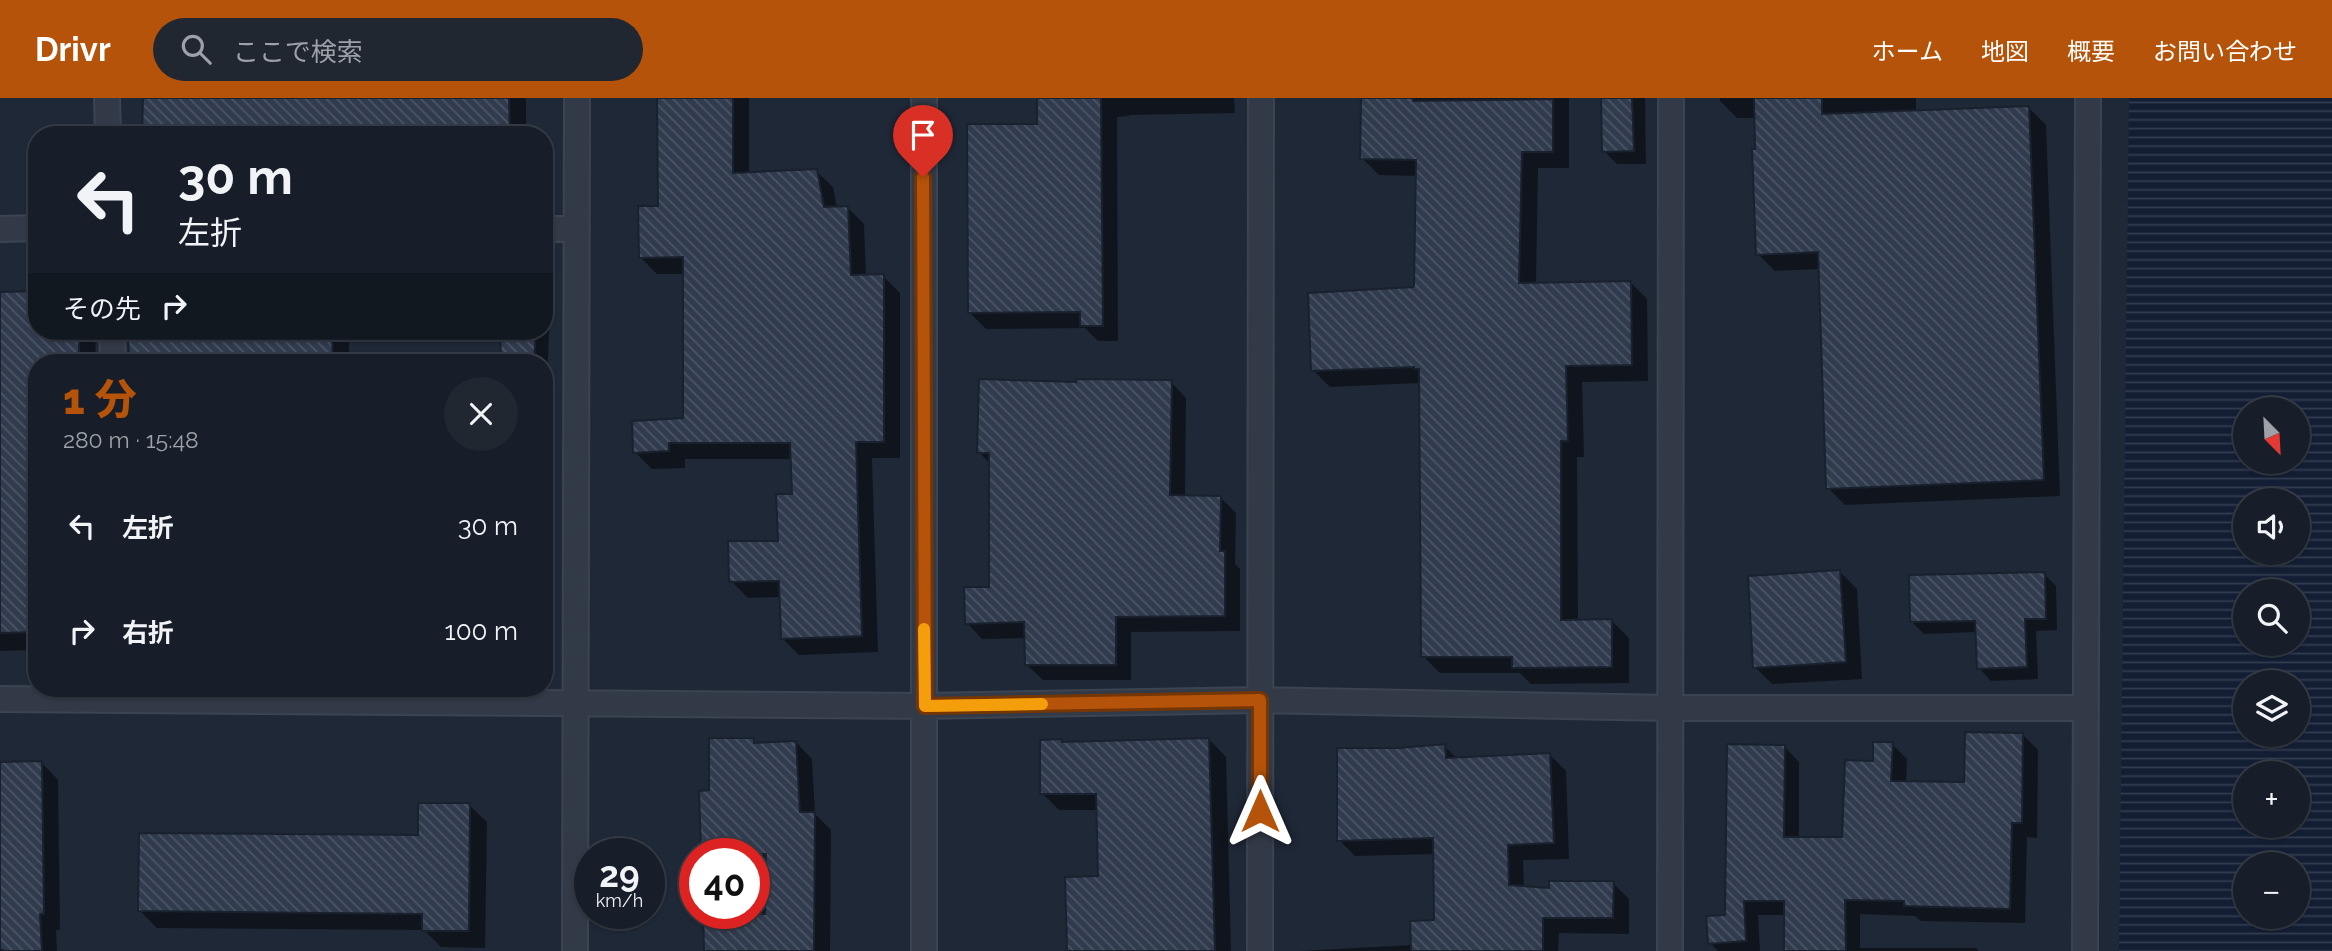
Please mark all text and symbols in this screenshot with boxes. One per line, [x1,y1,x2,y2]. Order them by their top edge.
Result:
search box [153,18,643,81]
text: Drivr [35,30,111,69]
icon: search [177,30,215,68]
text: ここで検索 [233,37,363,67]
text: ホーム [1872,37,1943,66]
text: 地図 [1981,37,2029,66]
text: 概要 [2067,37,2115,66]
text: お問い合わせ [2153,37,2297,66]
pin [893,105,953,177]
icon: arrive [904,116,942,154]
text: 30 m [178,148,293,205]
icon: left [63,154,154,245]
text: 左折 [178,214,242,251]
icon: right [155,287,193,325]
text: その先 [63,294,141,324]
text: 1 分 [63,375,137,424]
button: close [444,377,518,451]
north arrow [2233,397,2310,474]
map controls [2233,397,2310,929]
text: 280 m · 15:48 [63,426,199,453]
button: sound [2233,488,2310,565]
icon: left [63,507,101,545]
text: 30 m [458,511,518,541]
text: 左折 [122,513,174,543]
button: search [2233,579,2310,656]
icon: right [63,612,101,650]
text: 100 m [445,616,518,646]
text: 右折 [122,618,174,648]
button: layers [2233,670,2310,747]
button: + [2233,761,2310,838]
position arrow [1223,774,1297,848]
speed limit sign: 40 [679,838,770,929]
button: − [2233,852,2310,929]
text: 29 [599,854,640,895]
text: km/h [596,890,643,911]

